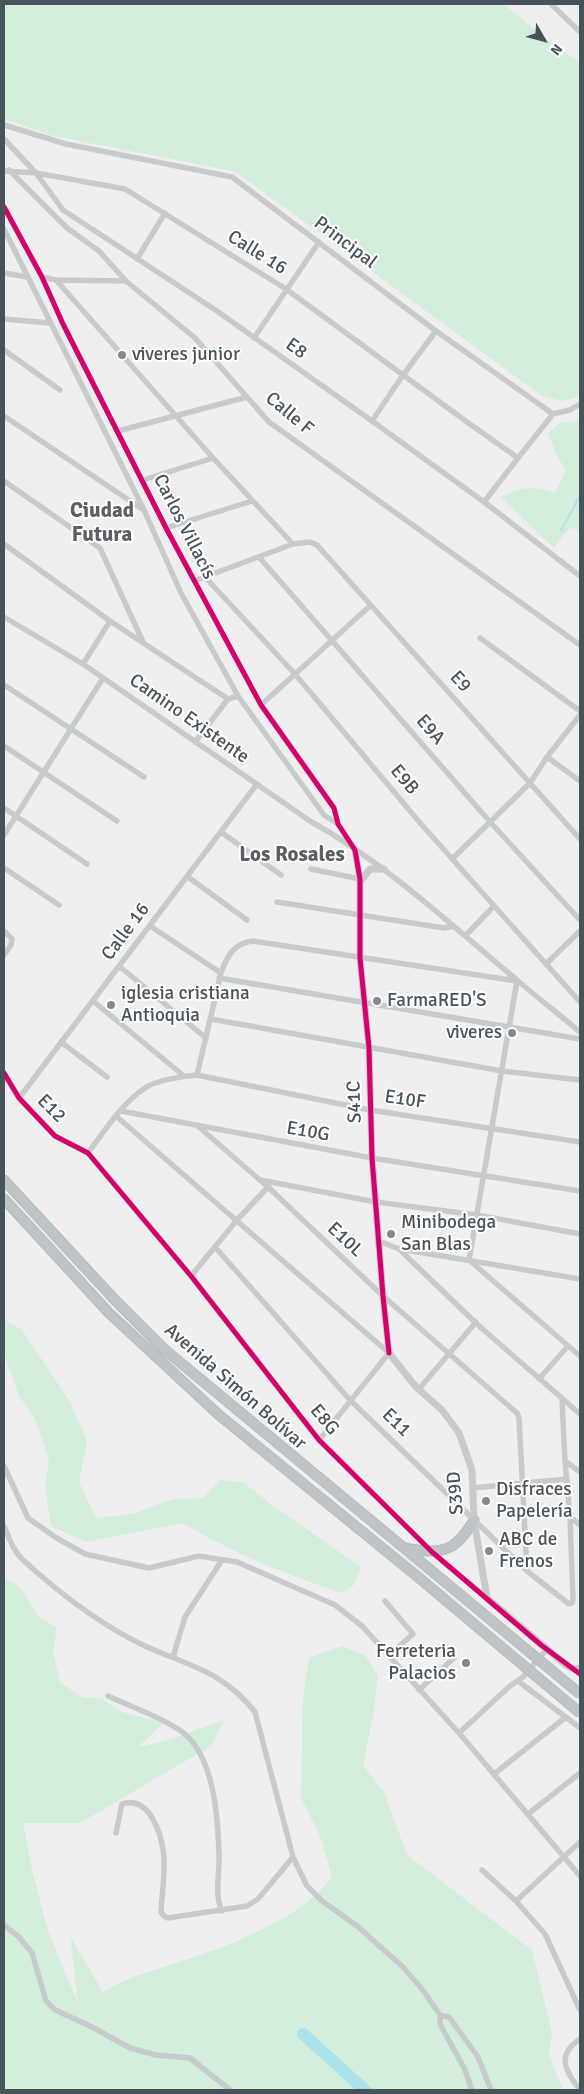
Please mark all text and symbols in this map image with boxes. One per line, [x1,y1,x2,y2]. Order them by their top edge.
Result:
north arrow [519,15,569,65]
text: N [547,40,566,59]
street label: Principal [309,212,381,274]
street label: Calle 16 [223,226,291,280]
street label: E8 [281,334,311,364]
place label: viveres junior [132,344,240,366]
marker: viveres junior [116,349,128,361]
street label: Calle F [260,387,318,441]
street label: Carlos Villacís [148,471,220,583]
district label: Ciudad Futura [70,498,134,548]
street label: E9 [444,667,476,697]
street label: Camino Existente [125,669,253,769]
street label: E9A [411,710,449,750]
street label: E9B [385,760,423,800]
district label: Los Rosales [239,842,345,868]
street label: Calle 16 [97,899,155,965]
place label: iglesia cristiana Antioquia [121,983,250,1027]
place label: FarmaRED'S [387,990,487,1012]
marker: FarmaRED'S [371,995,383,1007]
marker: iglesia cristiana Antioquia [105,999,117,1011]
place label: viveres [446,1022,502,1044]
marker: viveres [506,1027,518,1039]
street label: S41C [343,1080,367,1124]
street label: E10F [383,1086,427,1114]
street label: E12 [32,1090,70,1128]
street label: E10G [285,1117,331,1147]
place label: Minibodega San Blas [401,1212,496,1256]
street label: E10L [322,1218,368,1262]
marker: Minibodega San Blas [385,1228,397,1240]
street label: Avenida Simón Bolívar [159,1319,311,1455]
street label: E8G [305,1400,343,1440]
street label: E11 [377,1404,415,1442]
street label: S39D [443,1470,469,1516]
place label: Disfraces Papelería [496,1479,573,1523]
marker: Disfraces Papelería [480,1495,492,1507]
place label: ABC de Frenos [499,1529,557,1573]
marker: ABC de Frenos [483,1545,495,1557]
place label: Ferreteria Palacios [376,1641,456,1685]
marker: Ferreteria Palacios [460,1657,472,1669]

